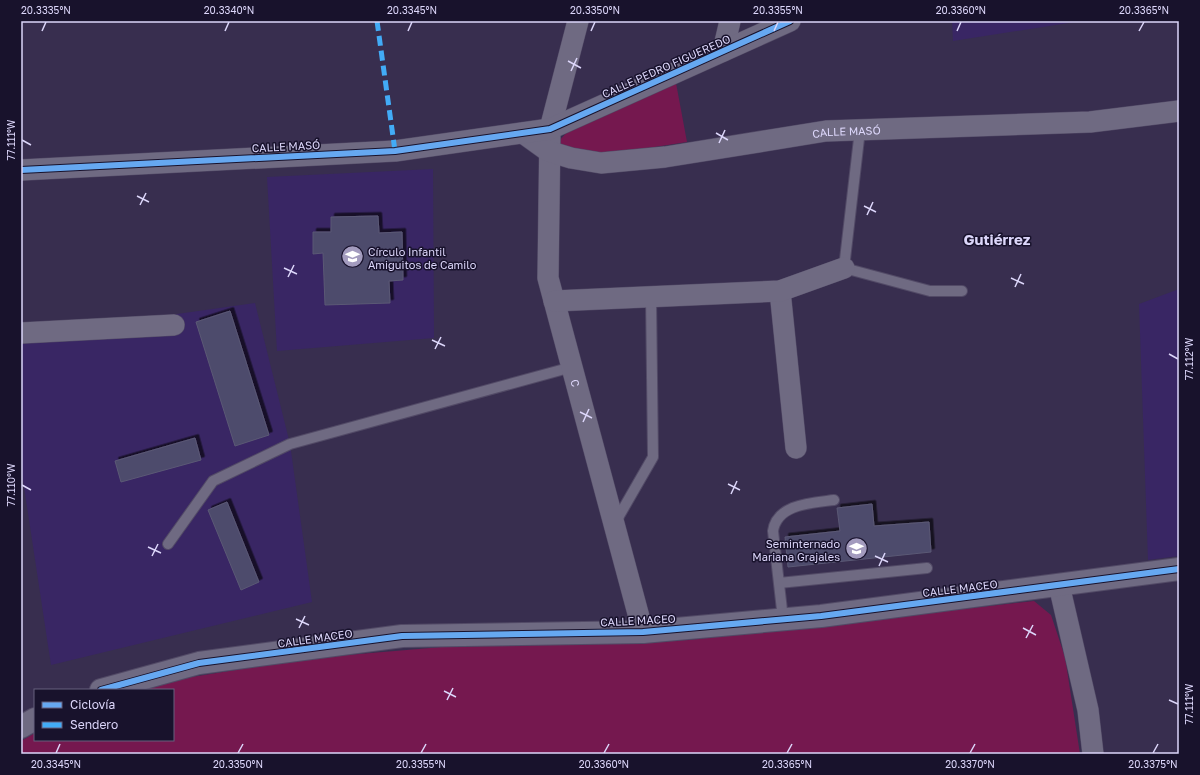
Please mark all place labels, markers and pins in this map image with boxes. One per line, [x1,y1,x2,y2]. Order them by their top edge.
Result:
school or university icon: Círculo Infantil Amiguitos de Camilo [340,244,366,270]
place label: Círculo Infantil Amiguitos de Camilo [368,245,477,271]
school or university icon: Seminternado Mariana Grajales [843,536,869,562]
place label: Seminternado Mariana Grajales [752,537,840,563]

